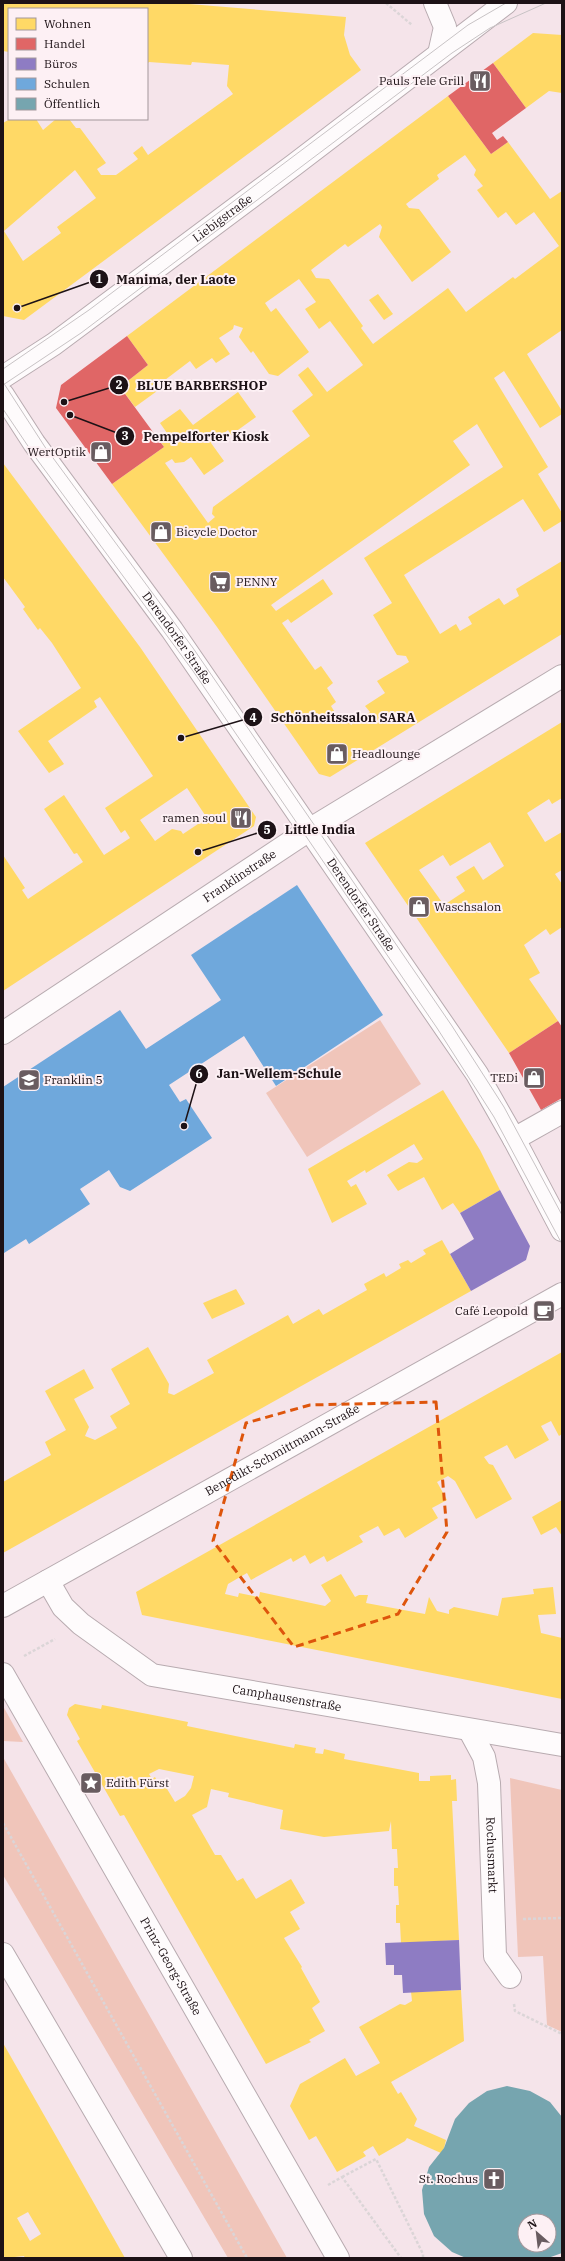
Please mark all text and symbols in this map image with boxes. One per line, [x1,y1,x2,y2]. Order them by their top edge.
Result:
legend [8,8,148,120]
text: Wohnen [44,16,91,31]
text: Handel [44,36,85,51]
text: Büros [44,56,77,71]
restaurant icon: Pauls Tele Grill [467,68,493,94]
place label: Pauls Tele Grill [379,73,464,88]
text: Schulen [44,76,90,91]
text: Öffentlich [44,96,101,111]
street label: Liebigstraße [189,191,255,245]
callout: Manima, der Laote [89,267,244,292]
text: 1 [95,271,103,286]
text: Manima, der Laote [116,271,236,288]
callout: BLUE BARBERSHOP [109,373,276,398]
text: 2 [115,377,123,392]
text: BLUE BARBERSHOP [137,377,267,394]
callout: Pempelforter Kiosk [115,424,276,449]
text: 3 [121,428,129,443]
text: Pempelforter Kiosk [143,428,270,445]
shop icon: WertOptik [88,439,114,465]
place label: WertOptik [28,444,86,459]
shop icon: Bicycle Doctor [148,519,174,545]
place label: Bicycle Doctor [176,524,258,539]
supermarket icon: PENNY [207,569,233,595]
place label: PENNY [236,574,278,589]
street label: Derendorfer Straße [139,589,215,687]
callout: Schönheitssalon SARA [243,705,423,730]
text: Schönheitssalon SARA [271,709,415,726]
text: 4 [249,710,257,725]
shop icon: Headlounge [324,741,350,767]
place label: Headlounge [352,746,420,761]
restaurant icon: ramen soul [228,805,254,831]
place label: ramen soul [162,810,226,825]
callout: Little India [257,817,363,842]
text: Little India [285,821,356,838]
text: 5 [263,822,271,837]
street label: Franklinstraße [200,846,279,905]
street label: Derendorfer Straße [324,855,399,954]
shop icon: Waschsalon [406,894,432,920]
place label: Waschsalon [434,899,502,914]
callout: Jan-Wellem-Schule [189,1061,350,1086]
text: Jan-Wellem-Schule [217,1065,341,1082]
shop icon: TEDi [521,1065,547,1091]
text: 6 [195,1066,203,1081]
school or university icon: Franklin 5 [16,1067,42,1093]
place label: TEDi [490,1070,518,1085]
place label: Franklin 5 [44,1072,103,1087]
cafe icon: Café Leopold [531,1298,557,1324]
place label: Café Leopold [455,1303,528,1318]
street label: Benedikt-Schmittmann-Straße [202,1400,362,1499]
street label: Camphausenstraße [231,1681,343,1714]
place icon: Edith Fürst [78,1770,104,1796]
place label: Edith Fürst [106,1775,169,1790]
street label: Rochusmarkt [483,1817,501,1893]
street label: Prinz-Georg-Straße [137,1914,205,2018]
church icon: St. Rochus [481,2166,507,2192]
place label: St. Rochus [419,2171,478,2186]
north arrow [517,2213,557,2253]
text: N [525,2216,540,2232]

